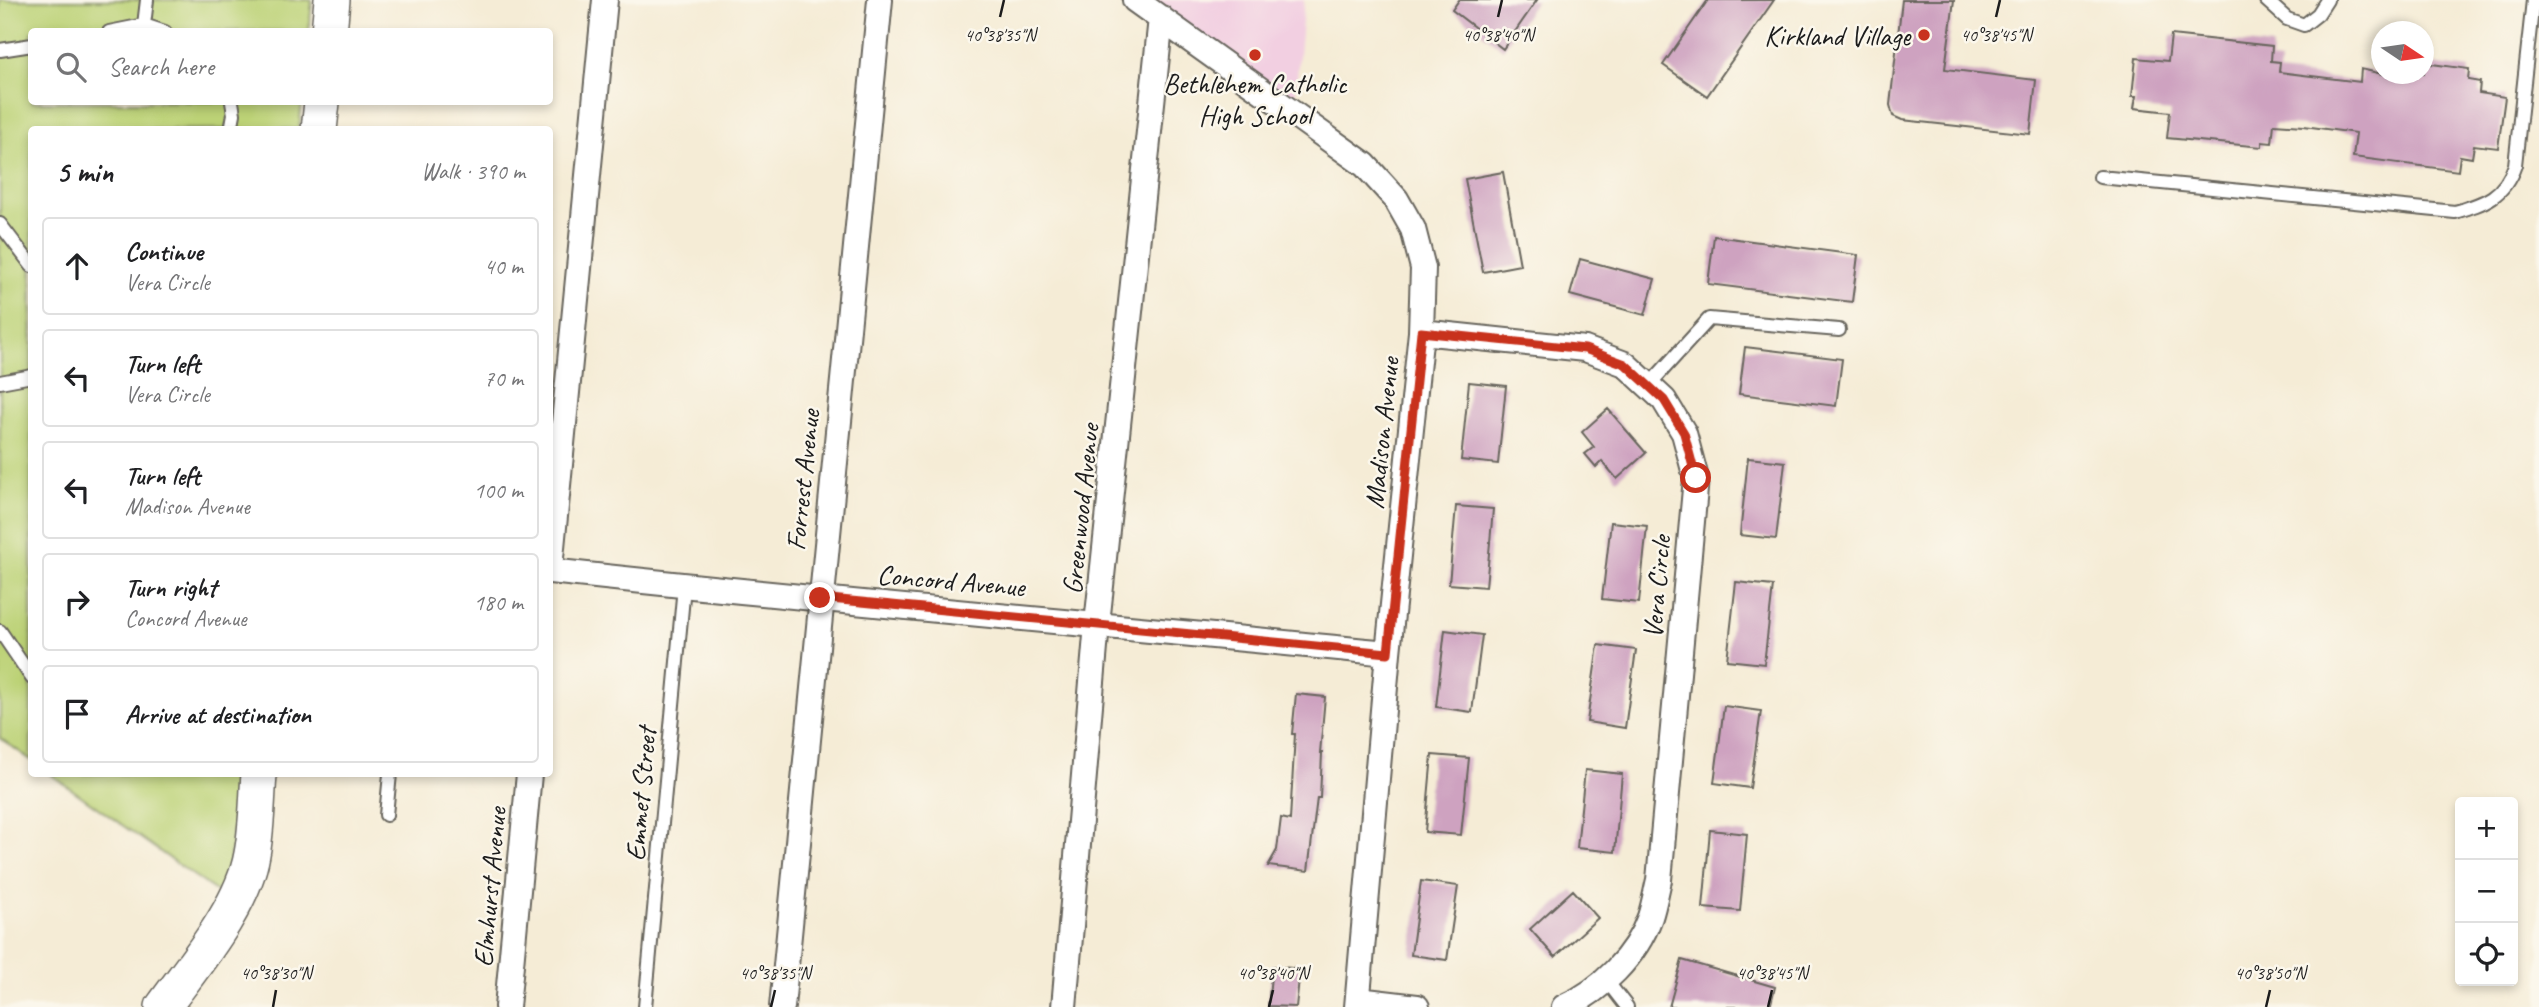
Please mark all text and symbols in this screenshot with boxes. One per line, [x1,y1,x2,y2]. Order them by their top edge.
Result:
place label: Kirkland Village [1764,18,1912,53]
north arrow [2371,21,2434,84]
text: 40°38'35"N [965,24,1039,46]
text: 40°38'40"N [1463,24,1537,46]
text: 40°38'45"N [1961,24,2035,46]
marker: Kirkland Village [1916,27,1932,43]
search box [28,28,553,105]
marker: Bethlehem Catholic High School [1247,47,1263,63]
icon: search [52,48,90,86]
text: Search here [108,50,214,83]
place label: Bethlehem Catholic High School [1163,66,1348,133]
text: 5 min [56,153,113,191]
text: Walk · 390 m [421,157,525,186]
text: Continue [125,235,203,268]
icon: ahead [58,247,96,285]
text: 40 m [484,252,523,281]
text: Vera Circle [125,268,210,297]
text: Turn left [125,347,200,380]
street label: Madison Avenue [1356,354,1407,510]
icon: left [58,359,96,397]
text: 70 m [484,364,523,393]
text: Vera Circle [125,380,210,409]
street label: Forrest Avenue [778,406,827,552]
street label: Greenwood Avenue [1054,420,1107,596]
text: Turn left [125,459,200,492]
route start [1680,462,1711,493]
icon: left [58,471,96,509]
text: 100 m [474,476,523,505]
text: Madison Avenue [125,492,250,521]
street label: Vera Circle [1635,532,1679,640]
street label: Concord Avenue [876,557,1028,605]
text: Turn right [125,571,216,604]
route end [804,582,835,613]
icon: right [58,583,96,621]
text: 180 m [474,588,523,617]
text: Concord Avenue [125,604,246,633]
icon: arrive [58,695,96,733]
text: Arrive at destination [125,698,311,731]
street label: Emmet Street [617,722,664,862]
map controls [2455,797,2518,986]
button: + [2455,797,2518,860]
street label: Elmhurst Avenue [465,804,514,968]
button: − [2455,860,2518,923]
button: locate [2455,923,2518,986]
text: 40°38'30"N [241,962,315,984]
text: 40°38'35"N [740,962,814,984]
text: 40°38'40"N [1238,962,1312,984]
text: 40°38'45"N [1737,962,1811,984]
text: 40°38'50"N [2235,962,2309,984]

